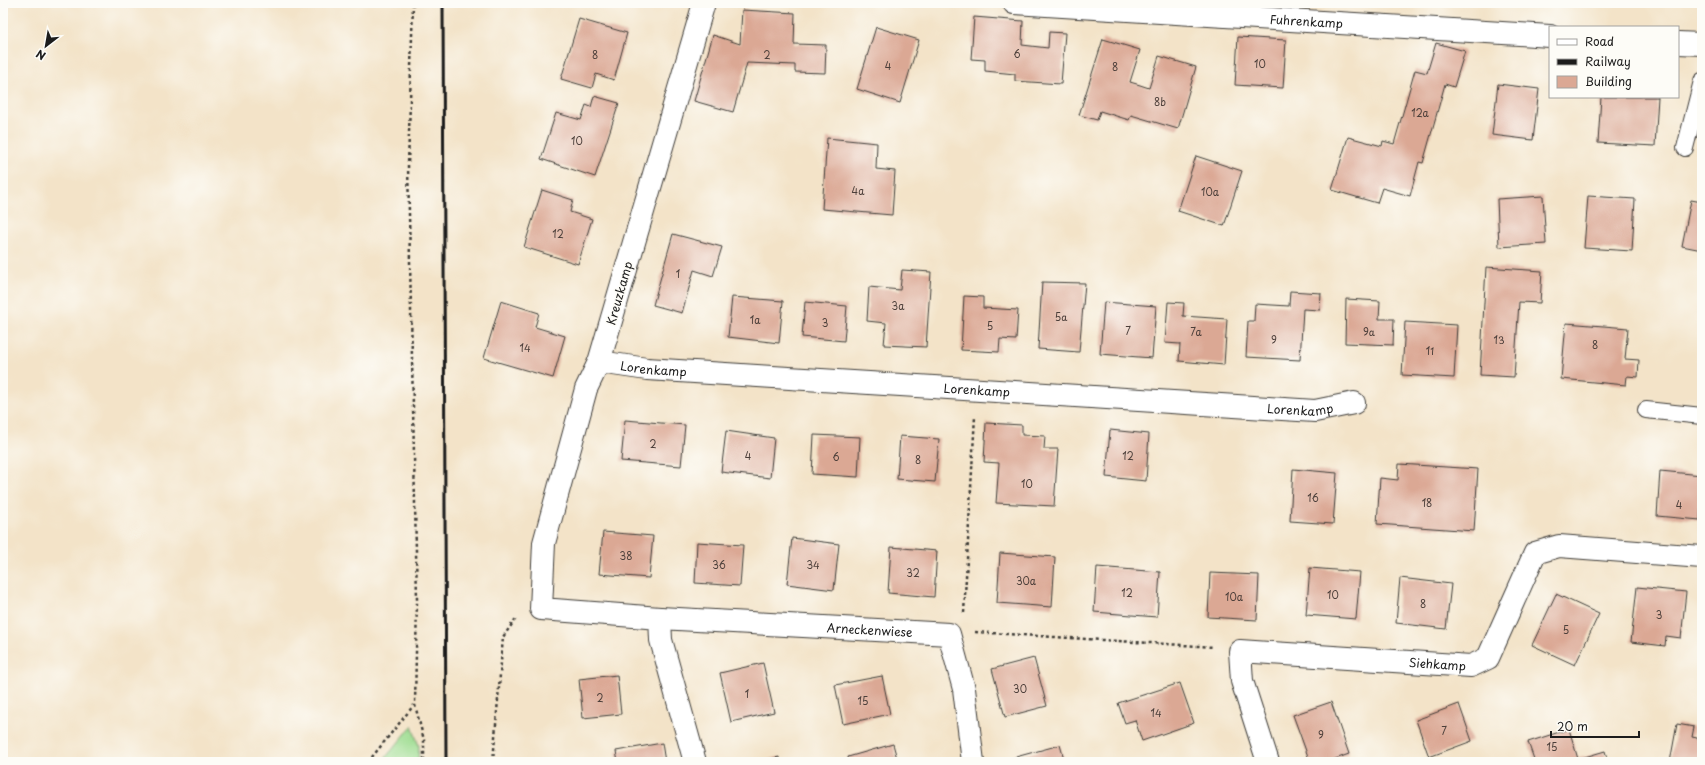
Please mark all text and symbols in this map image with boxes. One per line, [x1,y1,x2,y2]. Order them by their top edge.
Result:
street label: Fuhrenkamp [1269,10,1344,32]
north arrow [26,26,66,66]
legend [1549,26,1679,98]
text: Road [1585,32,1614,50]
text: N [32,45,49,65]
house number: 6 [1013,46,1021,61]
house number: 8 [592,47,598,62]
house number: 2 [763,47,771,62]
text: Railway [1585,52,1631,70]
house number: 10 [1254,56,1266,71]
house number: 4 [885,58,892,73]
house number: 8 [1112,59,1118,74]
text: Building [1585,72,1632,90]
house number: 8b [1154,94,1166,109]
house number: 12a [1411,105,1430,120]
house number: 10 [571,133,583,148]
house number: 4a [852,183,865,198]
house number: 10a [1201,184,1220,199]
house number: 12 [552,226,564,241]
street label: Kreuzkamp [601,259,637,327]
house number: 1 [676,266,680,281]
house number: 3a [892,298,905,313]
house number: 5a [1055,309,1068,324]
house number: 1a [750,312,761,327]
house number: 3 [822,315,828,330]
house number: 5 [987,318,993,333]
house number: 7 [1125,323,1131,338]
house number: 7a [1190,324,1202,339]
house number: 9a [1363,324,1376,339]
house number: 9 [1271,332,1277,347]
house number: 13 [1493,332,1505,347]
house number: 8 [1592,337,1598,352]
house number: 14 [519,340,531,355]
house number: 11 [1426,343,1434,358]
street label: Lorenkamp [619,356,687,380]
street label: Lorenkamp [943,379,1011,401]
street label: Lorenkamp [1266,398,1335,420]
house number: 2 [649,436,657,451]
house number: 4 [745,448,752,463]
house number: 12 [1122,448,1134,463]
house number: 6 [832,449,840,464]
house number: 8 [915,452,921,467]
house number: 10 [1021,476,1033,491]
house number: 16 [1307,490,1319,505]
house number: 18 [1422,495,1432,510]
house number: 4 [1676,497,1683,512]
house number: 38 [620,548,632,563]
house number: 36 [712,557,726,572]
house number: 34 [806,557,820,572]
house number: 32 [906,565,920,580]
house number: 30a [1016,573,1037,588]
house number: 12 [1121,585,1133,600]
house number: 10 [1327,587,1339,602]
house number: 10a [1225,589,1244,604]
house number: 8 [1420,596,1426,611]
house number: 3 [1656,607,1662,622]
street label: Arneckenwiese [826,618,913,641]
house number: 5 [1563,622,1569,637]
street label: Siehkamp [1408,653,1467,675]
house number: 30 [1013,681,1027,696]
house number: 1 [745,686,749,701]
house number: 2 [596,690,604,705]
house number: 15 [858,693,868,708]
house number: 14 [1150,705,1162,720]
scale bar [1551,713,1639,739]
text: 20 m [1557,717,1588,735]
house number: 7 [1441,723,1447,738]
house number: 9 [1318,727,1324,742]
house number: 15 [1547,739,1557,754]

